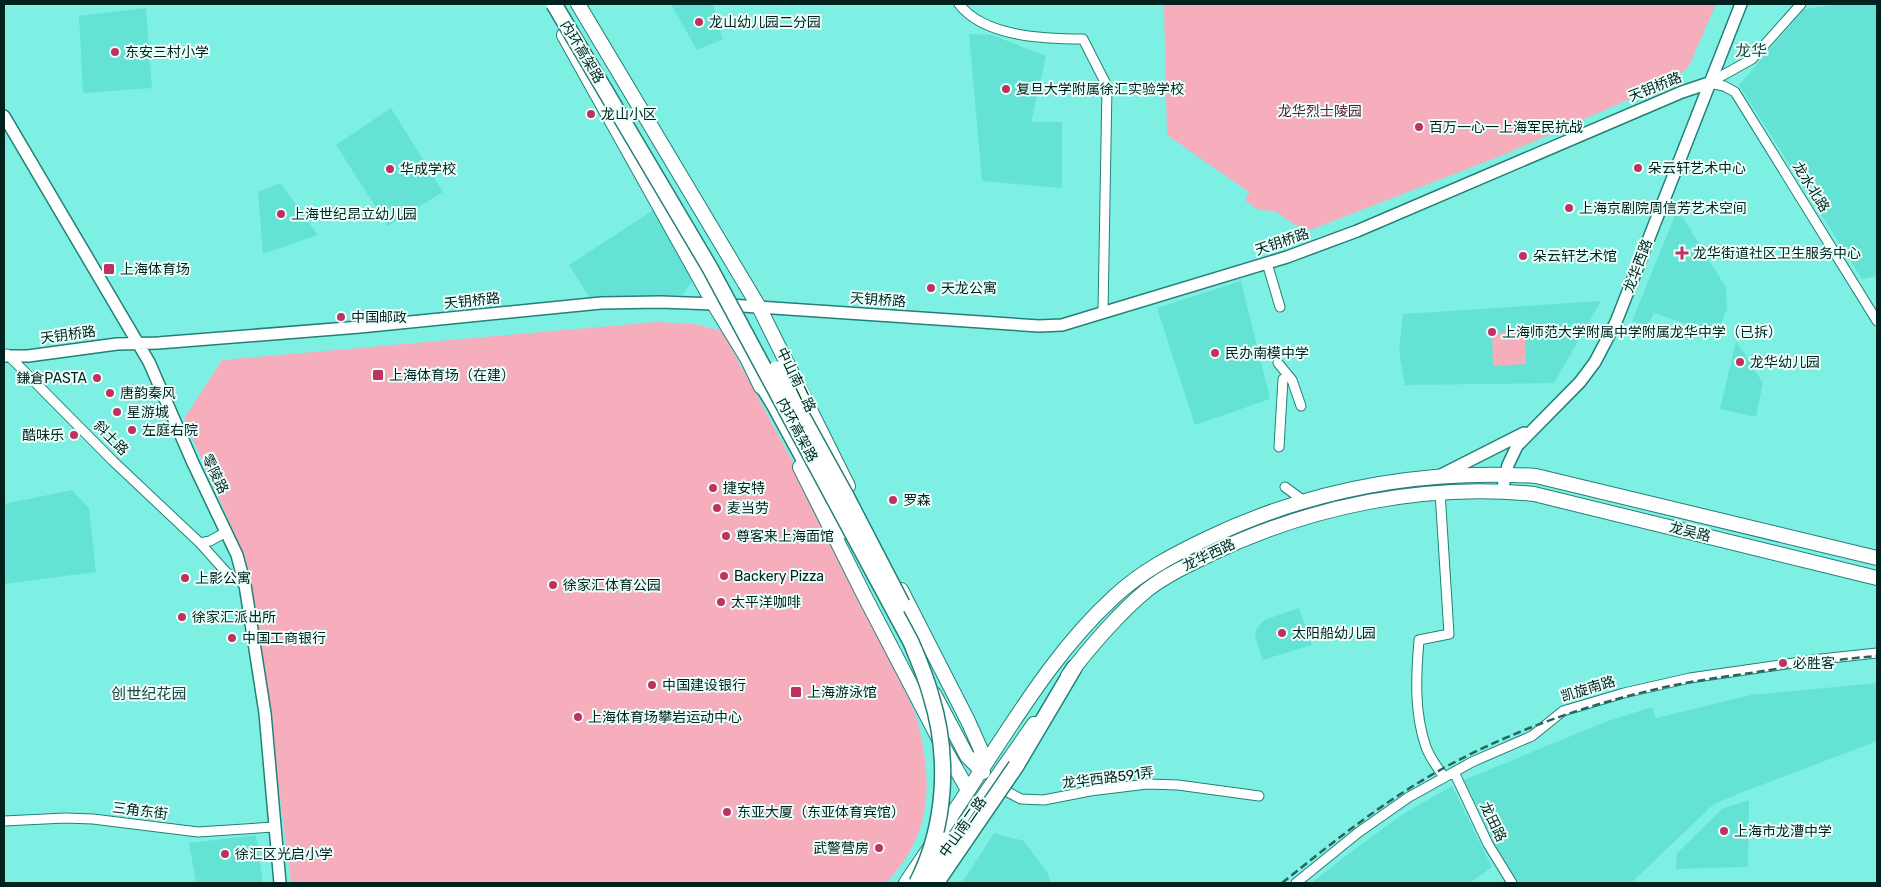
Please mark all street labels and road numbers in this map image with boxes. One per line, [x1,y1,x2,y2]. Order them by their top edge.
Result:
street label: 内环高架路 [557,18,607,86]
street label: 天钥桥路 [1626,69,1684,105]
street label: 龙水北路 [1789,159,1833,215]
street label: 天钥桥路 [1253,225,1311,259]
street label: 龙华西路 [1620,237,1656,295]
street label: 天钥桥路 [443,290,501,312]
street label: 天钥桥路 [849,290,907,310]
street label: 天钥桥路 [39,323,97,347]
street label: 中山南二路 [773,345,819,415]
street label: 内环高架路 [773,395,821,465]
street label: 斜土路 [90,417,132,459]
street label: 零陵路 [198,451,232,497]
street label: 龙吴路 [1668,519,1712,545]
street label: 龙华西路 [1180,535,1238,575]
street label: 凯旋南路 [1559,673,1617,705]
street label: 龙华西路591弄 [1061,764,1155,792]
street label: 中山南二路 [936,793,990,861]
street label: 三角东街 [111,799,169,823]
street label: 龙田路 [1476,799,1510,845]

